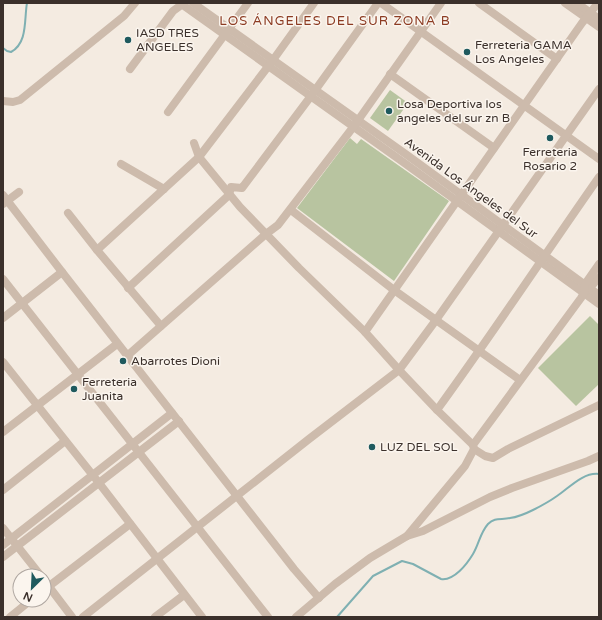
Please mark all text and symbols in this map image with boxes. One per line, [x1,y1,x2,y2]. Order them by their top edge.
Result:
district label: LOS ÁNGELES DEL SUR ZONA B [219,13,451,29]
place label: IASD TRES ANGELES [136,26,199,54]
marker: IASD TRES ANGELES [123,35,133,45]
place label: Ferreteria GAMA Los Angeles [475,38,572,66]
marker: Ferreteria GAMA Los Angeles [462,47,472,57]
place label: Losa Deportiva los angeles del sur zn B [397,97,510,125]
marker: Losa Deportiva los angeles del sur zn B [384,106,394,116]
marker: Ferreteria Rosario 2 [545,133,555,143]
street label: Avenida Los Ángeles del Sur [402,135,541,241]
place label: Ferreteria Rosario 2 [522,145,578,173]
place label: Abarrotes Dioni [131,354,220,368]
marker: Abarrotes Dioni [118,356,128,366]
place label: Ferreteria Juanita [82,375,137,403]
marker: Ferreteria Juanita [69,384,79,394]
place label: LUZ DEL SOL [380,440,457,454]
marker: LUZ DEL SOL [367,442,377,452]
north arrow [12,568,52,608]
text: N [21,589,35,604]

